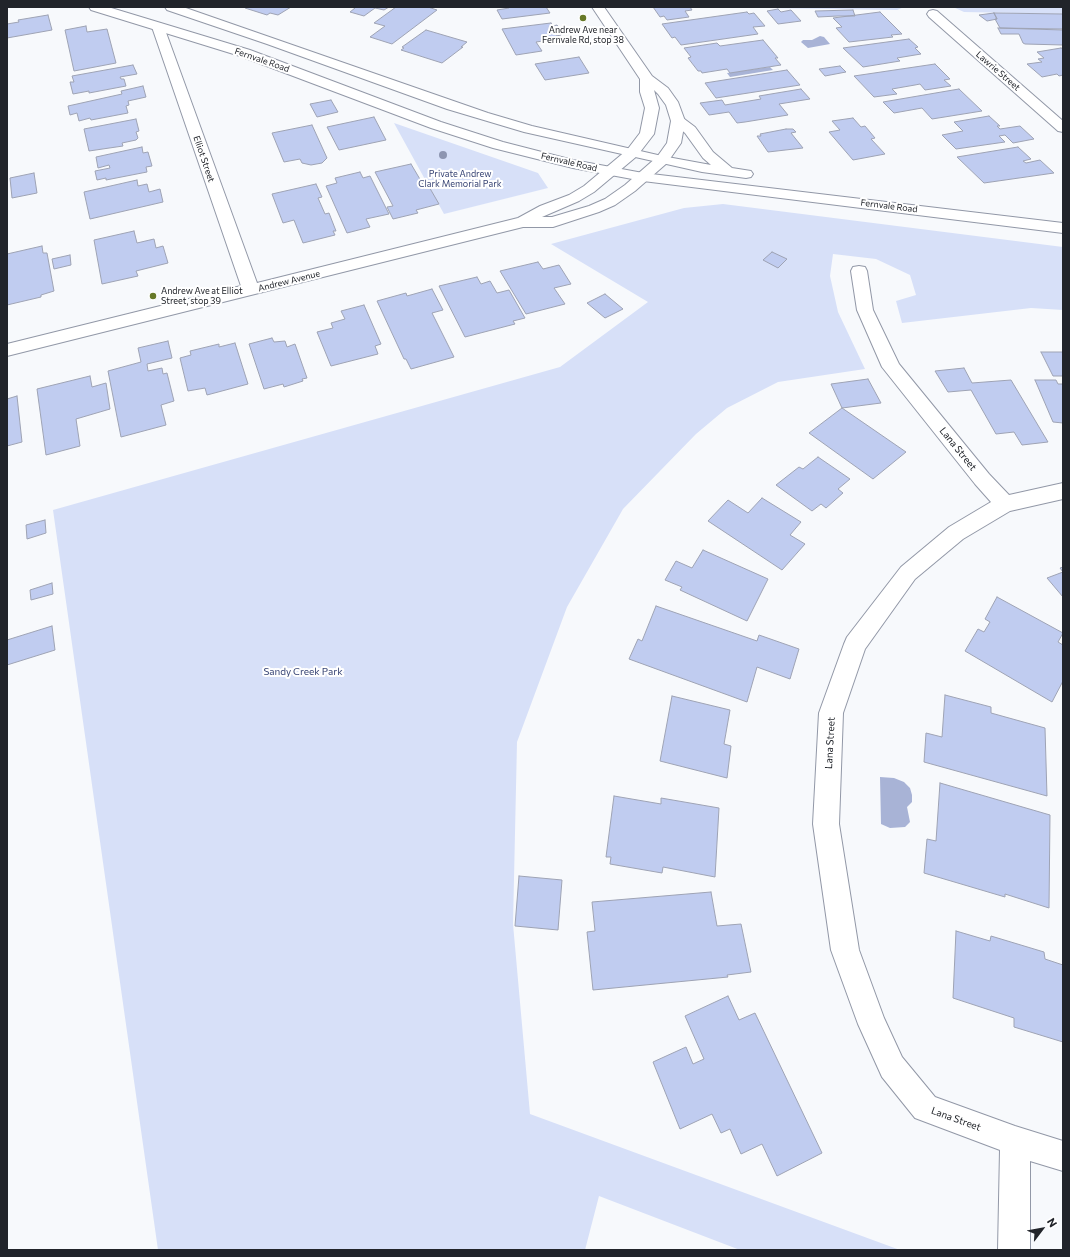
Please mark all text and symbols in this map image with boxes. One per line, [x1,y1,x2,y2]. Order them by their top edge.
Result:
marker: Andrew Ave near Fernvale Rd, stop 38 [578,13,588,23]
place label: Andrew Ave near Fernvale Rd, stop 38 [542,25,624,46]
street label: Fernvale Road [233,46,291,74]
street label: Lawrie Street [974,49,1022,93]
street label: Elliot Street [191,134,217,184]
street label: Fernvale Road [540,150,598,174]
park label: Private Andrew Clark Memorial Park [418,169,502,190]
street label: Fernvale Road [860,197,918,215]
street label: Andrew Avenue [257,268,321,294]
place label: Andrew Ave at Elliot Street, stop 39 [161,286,243,307]
marker: Andrew Ave at Elliot Street, stop 39 [148,291,158,301]
street label: Lana Street [937,425,979,473]
park label: Sandy Creek Park [263,666,343,678]
street label: Lana Street [823,717,837,769]
street label: Lana Street [929,1104,983,1134]
north arrow [1022,1209,1062,1249]
text: N [1045,1215,1060,1229]

